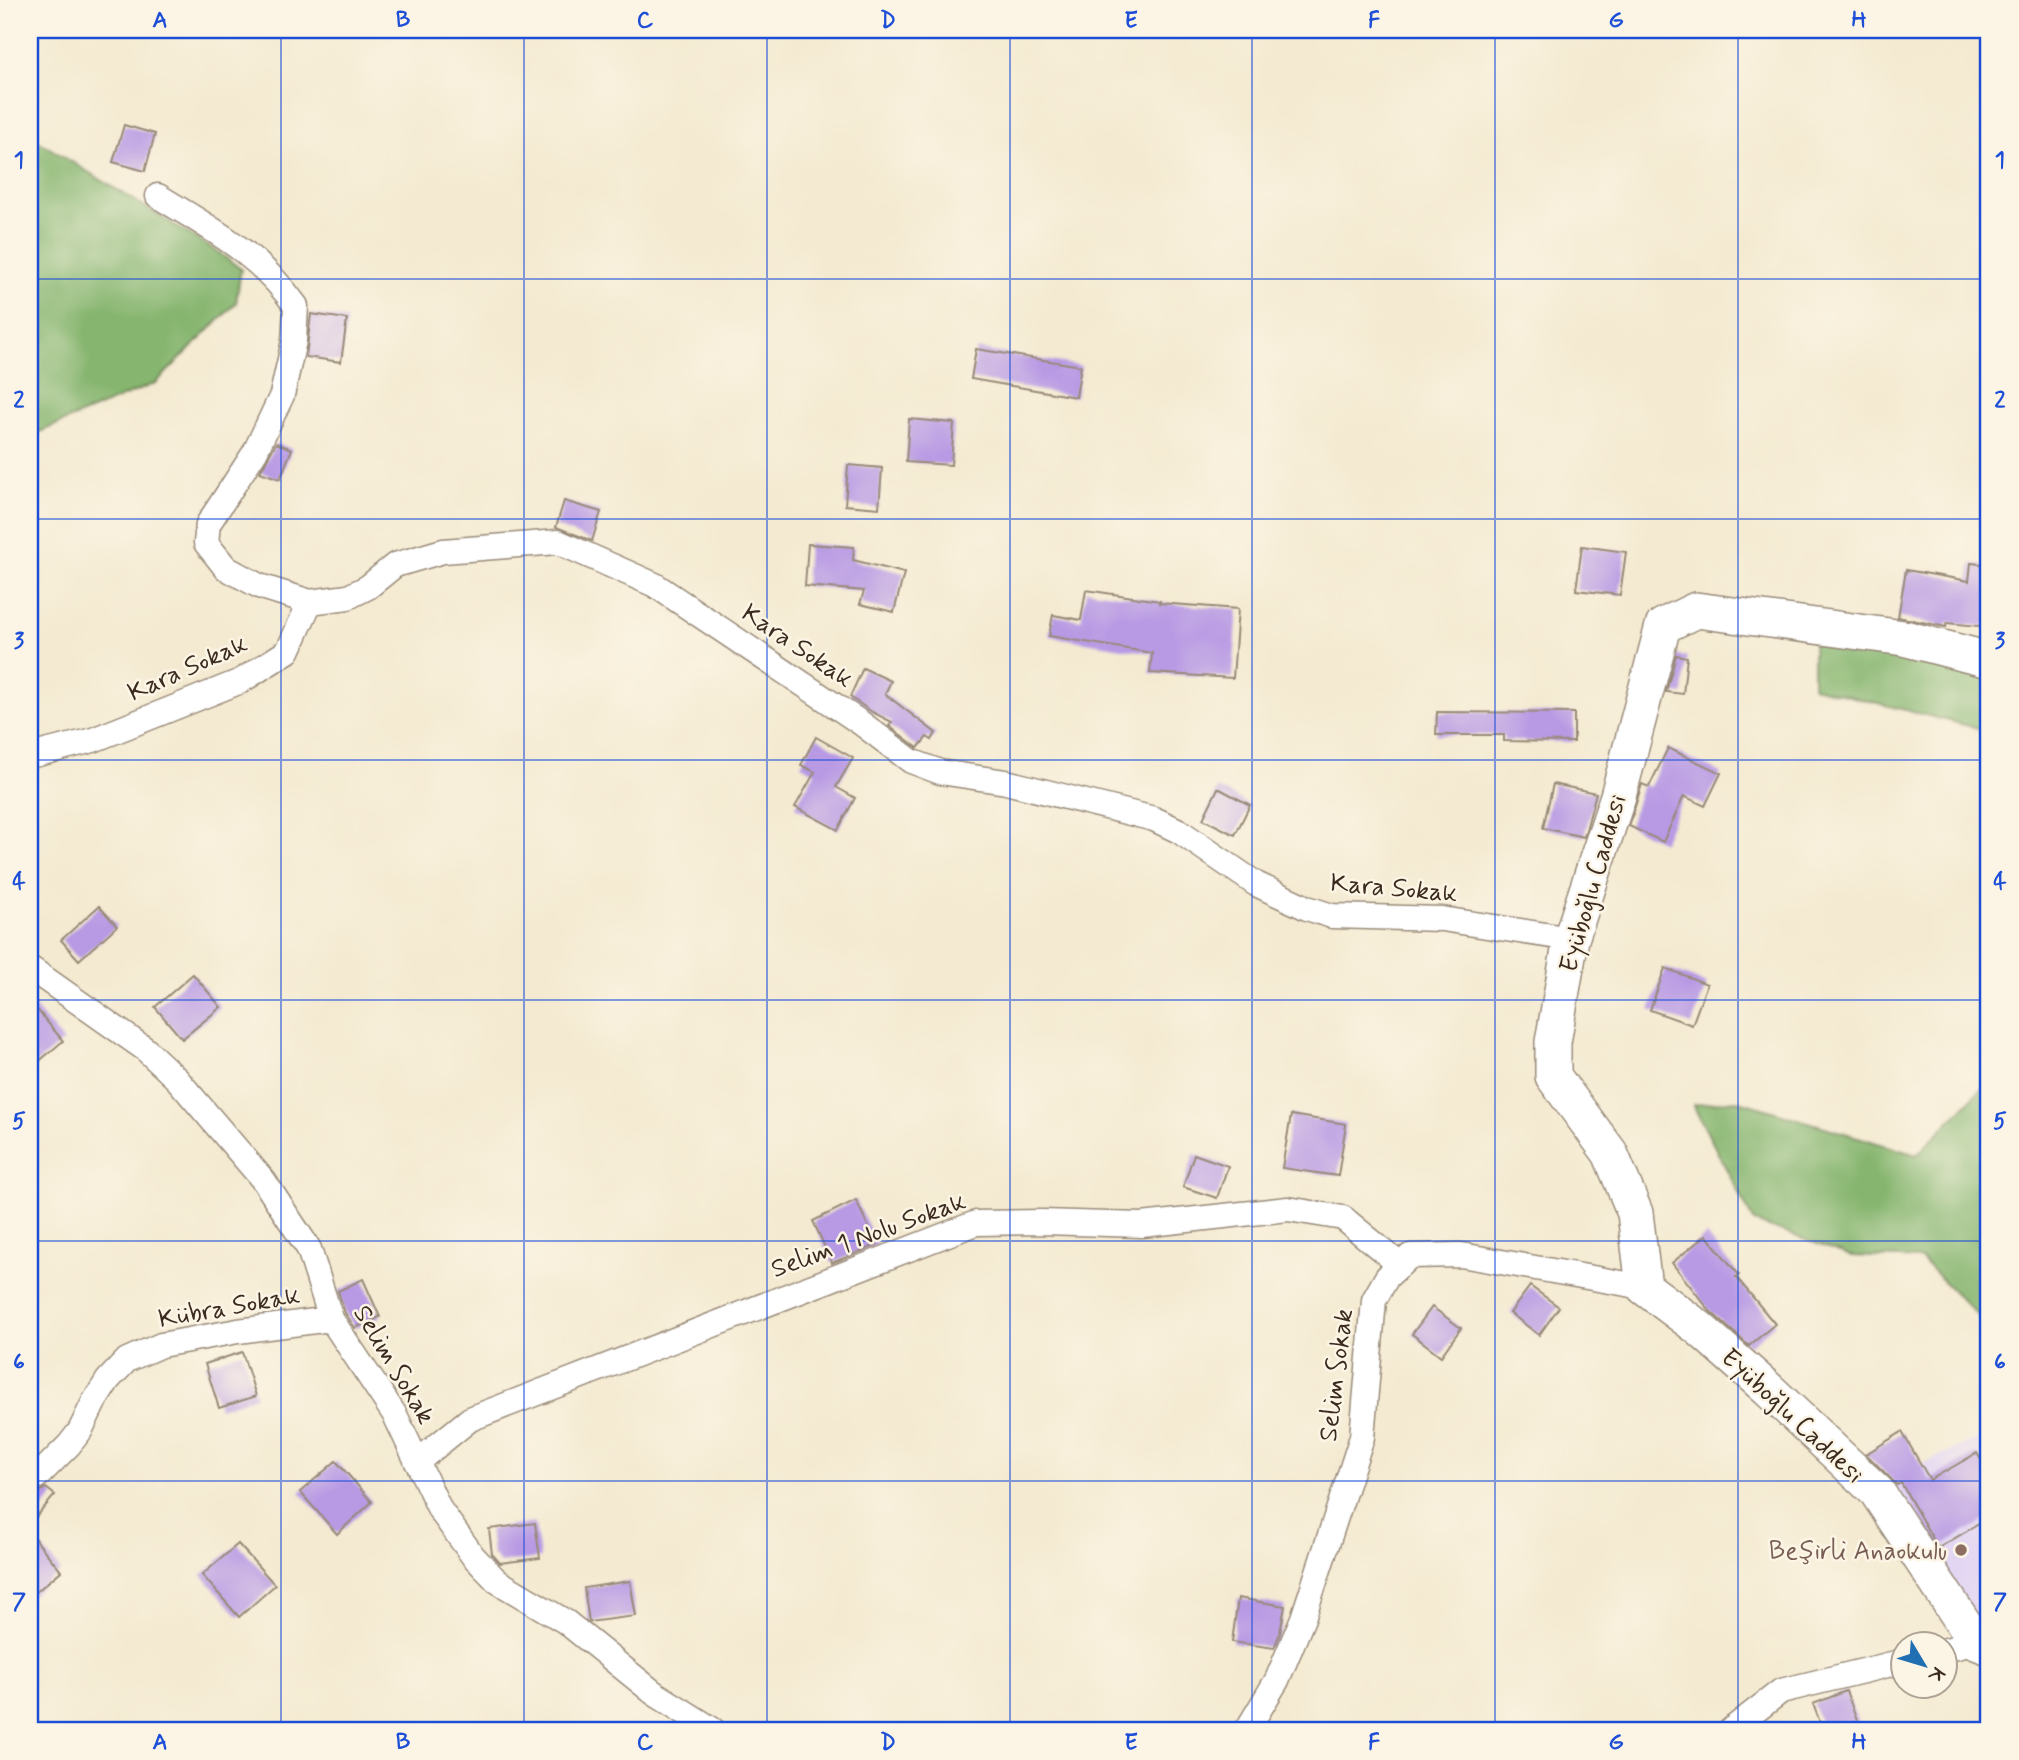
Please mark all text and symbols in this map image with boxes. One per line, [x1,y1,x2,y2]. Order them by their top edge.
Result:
text: A [152,6,168,36]
text: B [396,6,411,36]
text: C [637,6,654,36]
text: D [880,6,896,36]
text: E [1124,6,1138,36]
text: F [1368,6,1380,36]
text: G [1608,6,1624,36]
text: H [1851,6,1867,36]
text: 1 [14,146,24,176]
text: 1 [1995,146,2005,176]
text: 2 [13,386,25,416]
text: 2 [1994,386,2006,416]
street label: Kara Sokak [735,597,859,697]
text: 3 [14,627,25,657]
street label: Kara Sokak [123,627,253,710]
text: 3 [1995,627,2006,657]
street label: Eyüboğlu Caddesi [1552,791,1636,976]
text: 4 [12,867,26,897]
street label: Kara Sokak [1329,867,1459,912]
text: 4 [1993,867,2007,897]
text: 5 [12,1107,26,1137]
text: 5 [1993,1107,2007,1137]
street label: Selim 1 Nolu Sokak [767,1185,971,1287]
street label: Kübra Sokak [156,1279,303,1337]
street label: Selim Sokak [344,1299,442,1431]
street label: Selim Sokak [1312,1307,1362,1443]
street label: Eyüboğlu Caddesi [1713,1341,1870,1491]
text: 6 [13,1348,25,1378]
text: 6 [1994,1348,2006,1378]
place label: Beşirli Anaokulu [1769,1535,1947,1569]
marker: Beşirli Anaokulu [1953,1542,1969,1558]
text: 7 [12,1588,26,1618]
text: 7 [1993,1588,2007,1618]
north arrow [1890,1630,1960,1700]
text: K [1922,1662,1950,1688]
text: A [152,1728,168,1758]
text: B [396,1728,411,1758]
text: C [637,1728,654,1758]
text: D [880,1728,896,1758]
text: E [1124,1728,1138,1758]
text: F [1368,1728,1380,1758]
text: G [1608,1728,1624,1758]
text: H [1851,1728,1867,1758]

